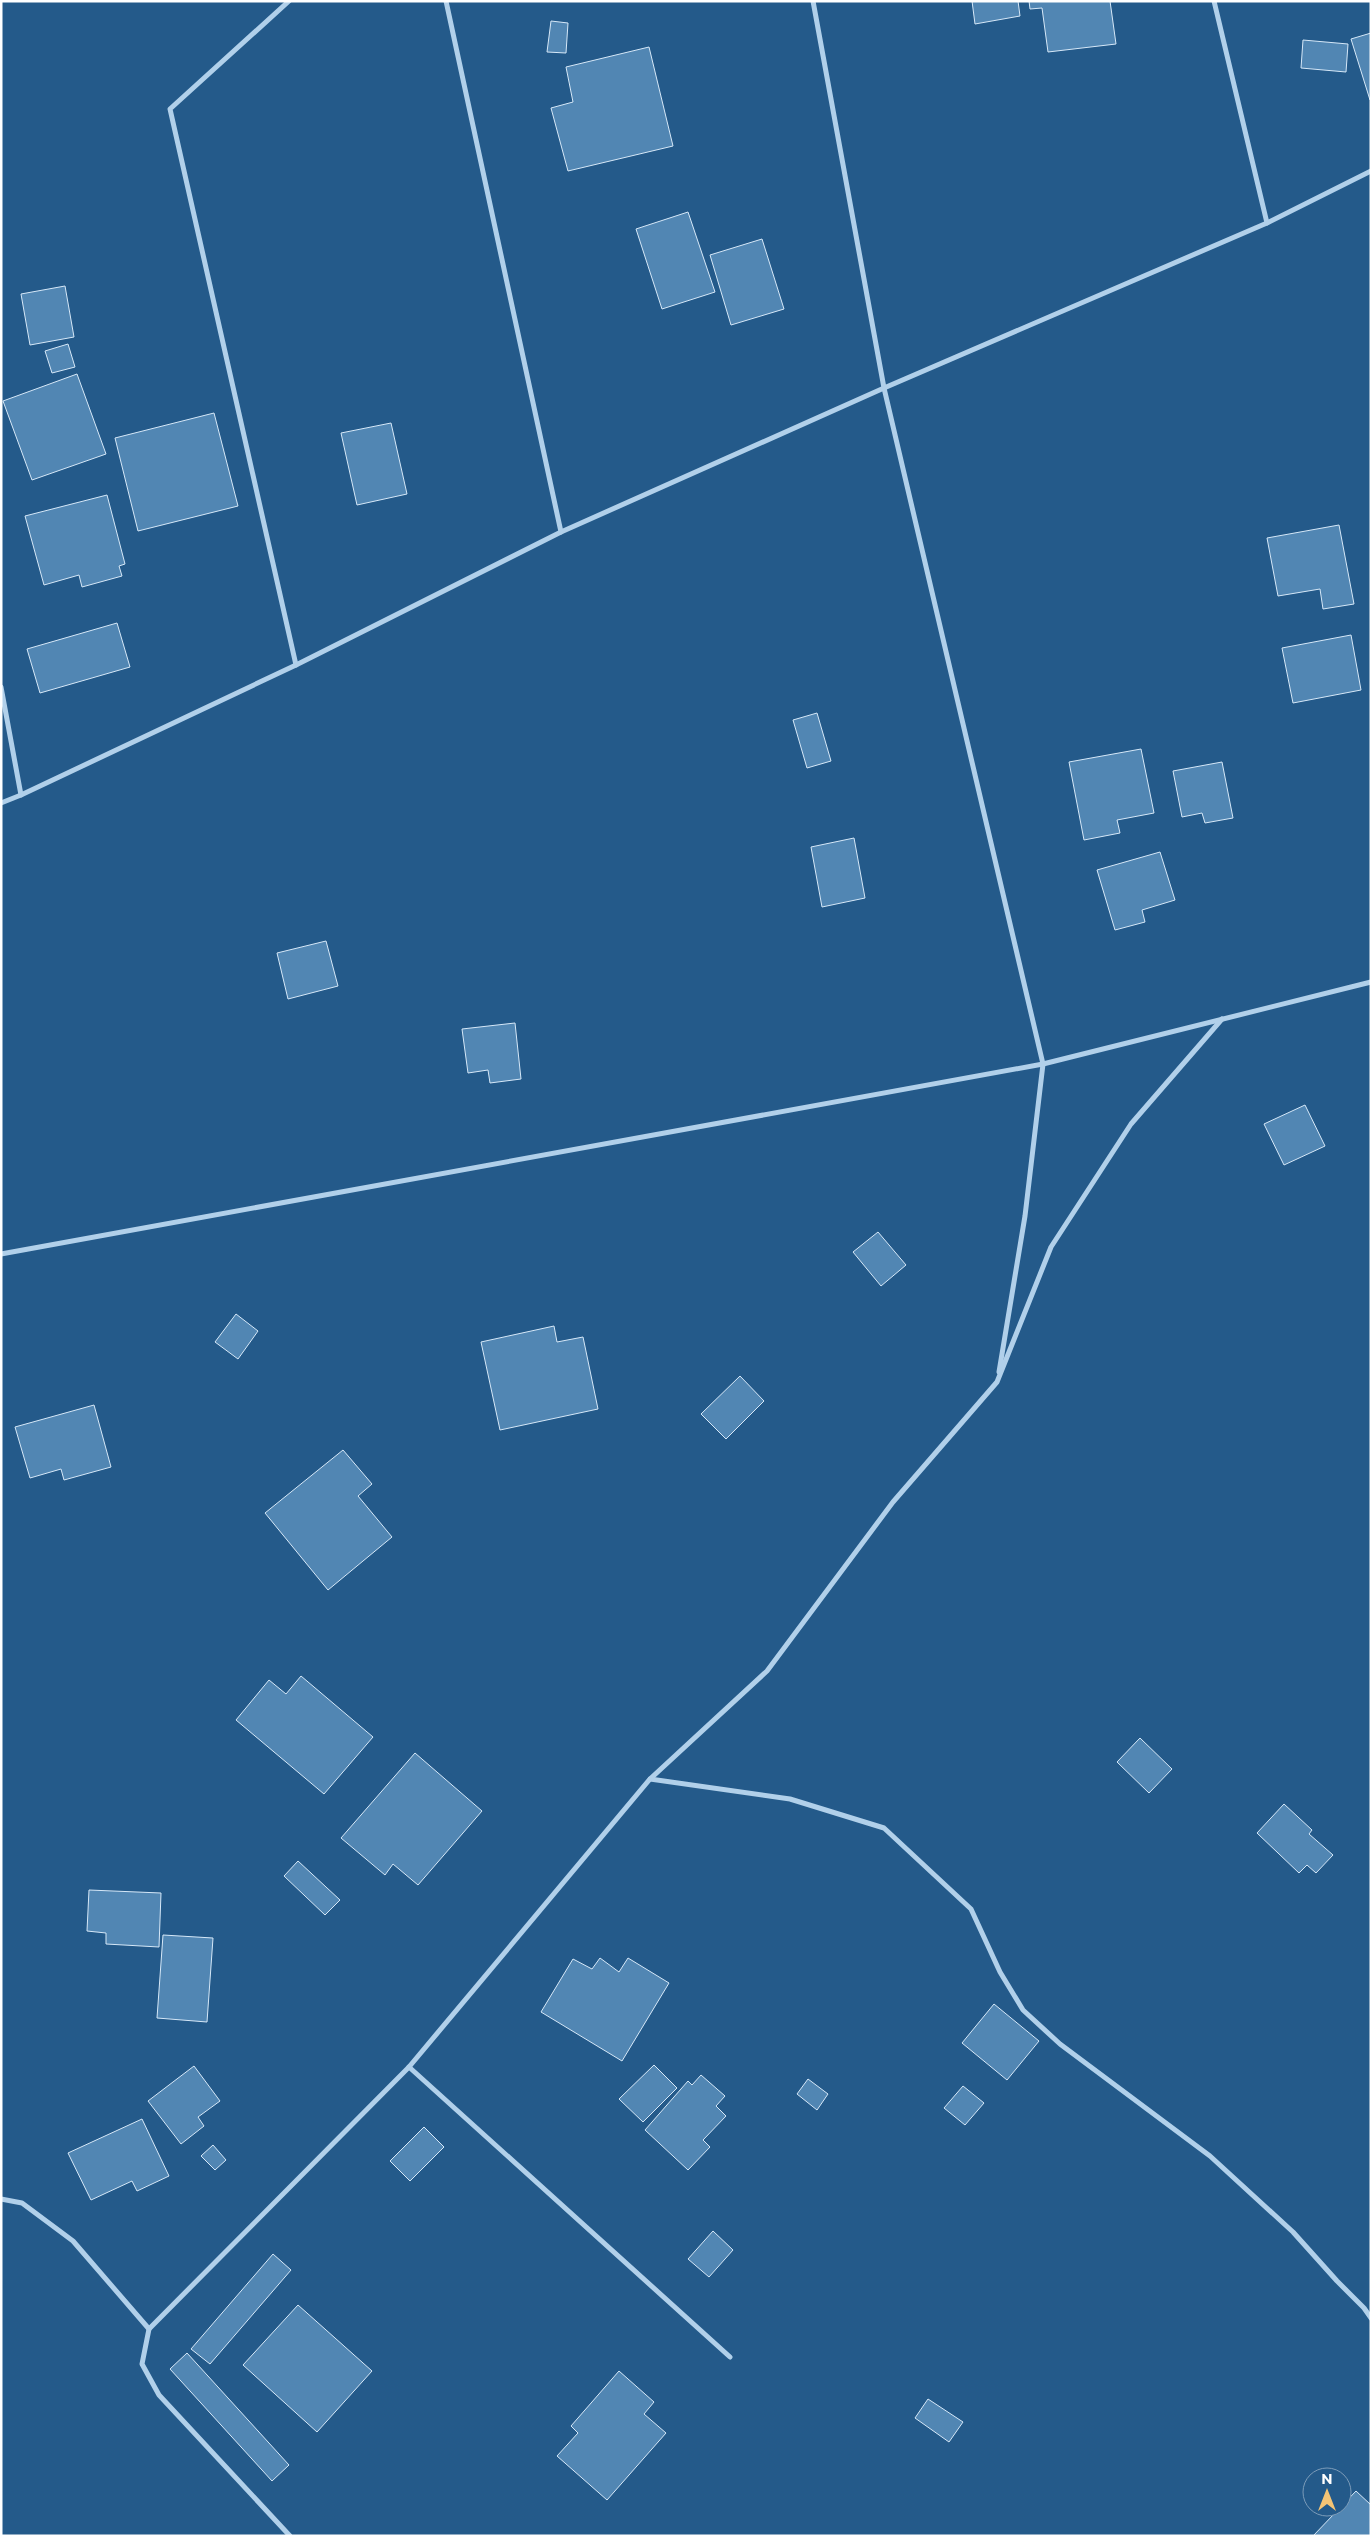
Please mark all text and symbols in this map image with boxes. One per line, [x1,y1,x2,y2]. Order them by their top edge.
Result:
north arrow [1302,2467,1352,2517]
text: N [1321,2470,1333,2488]

